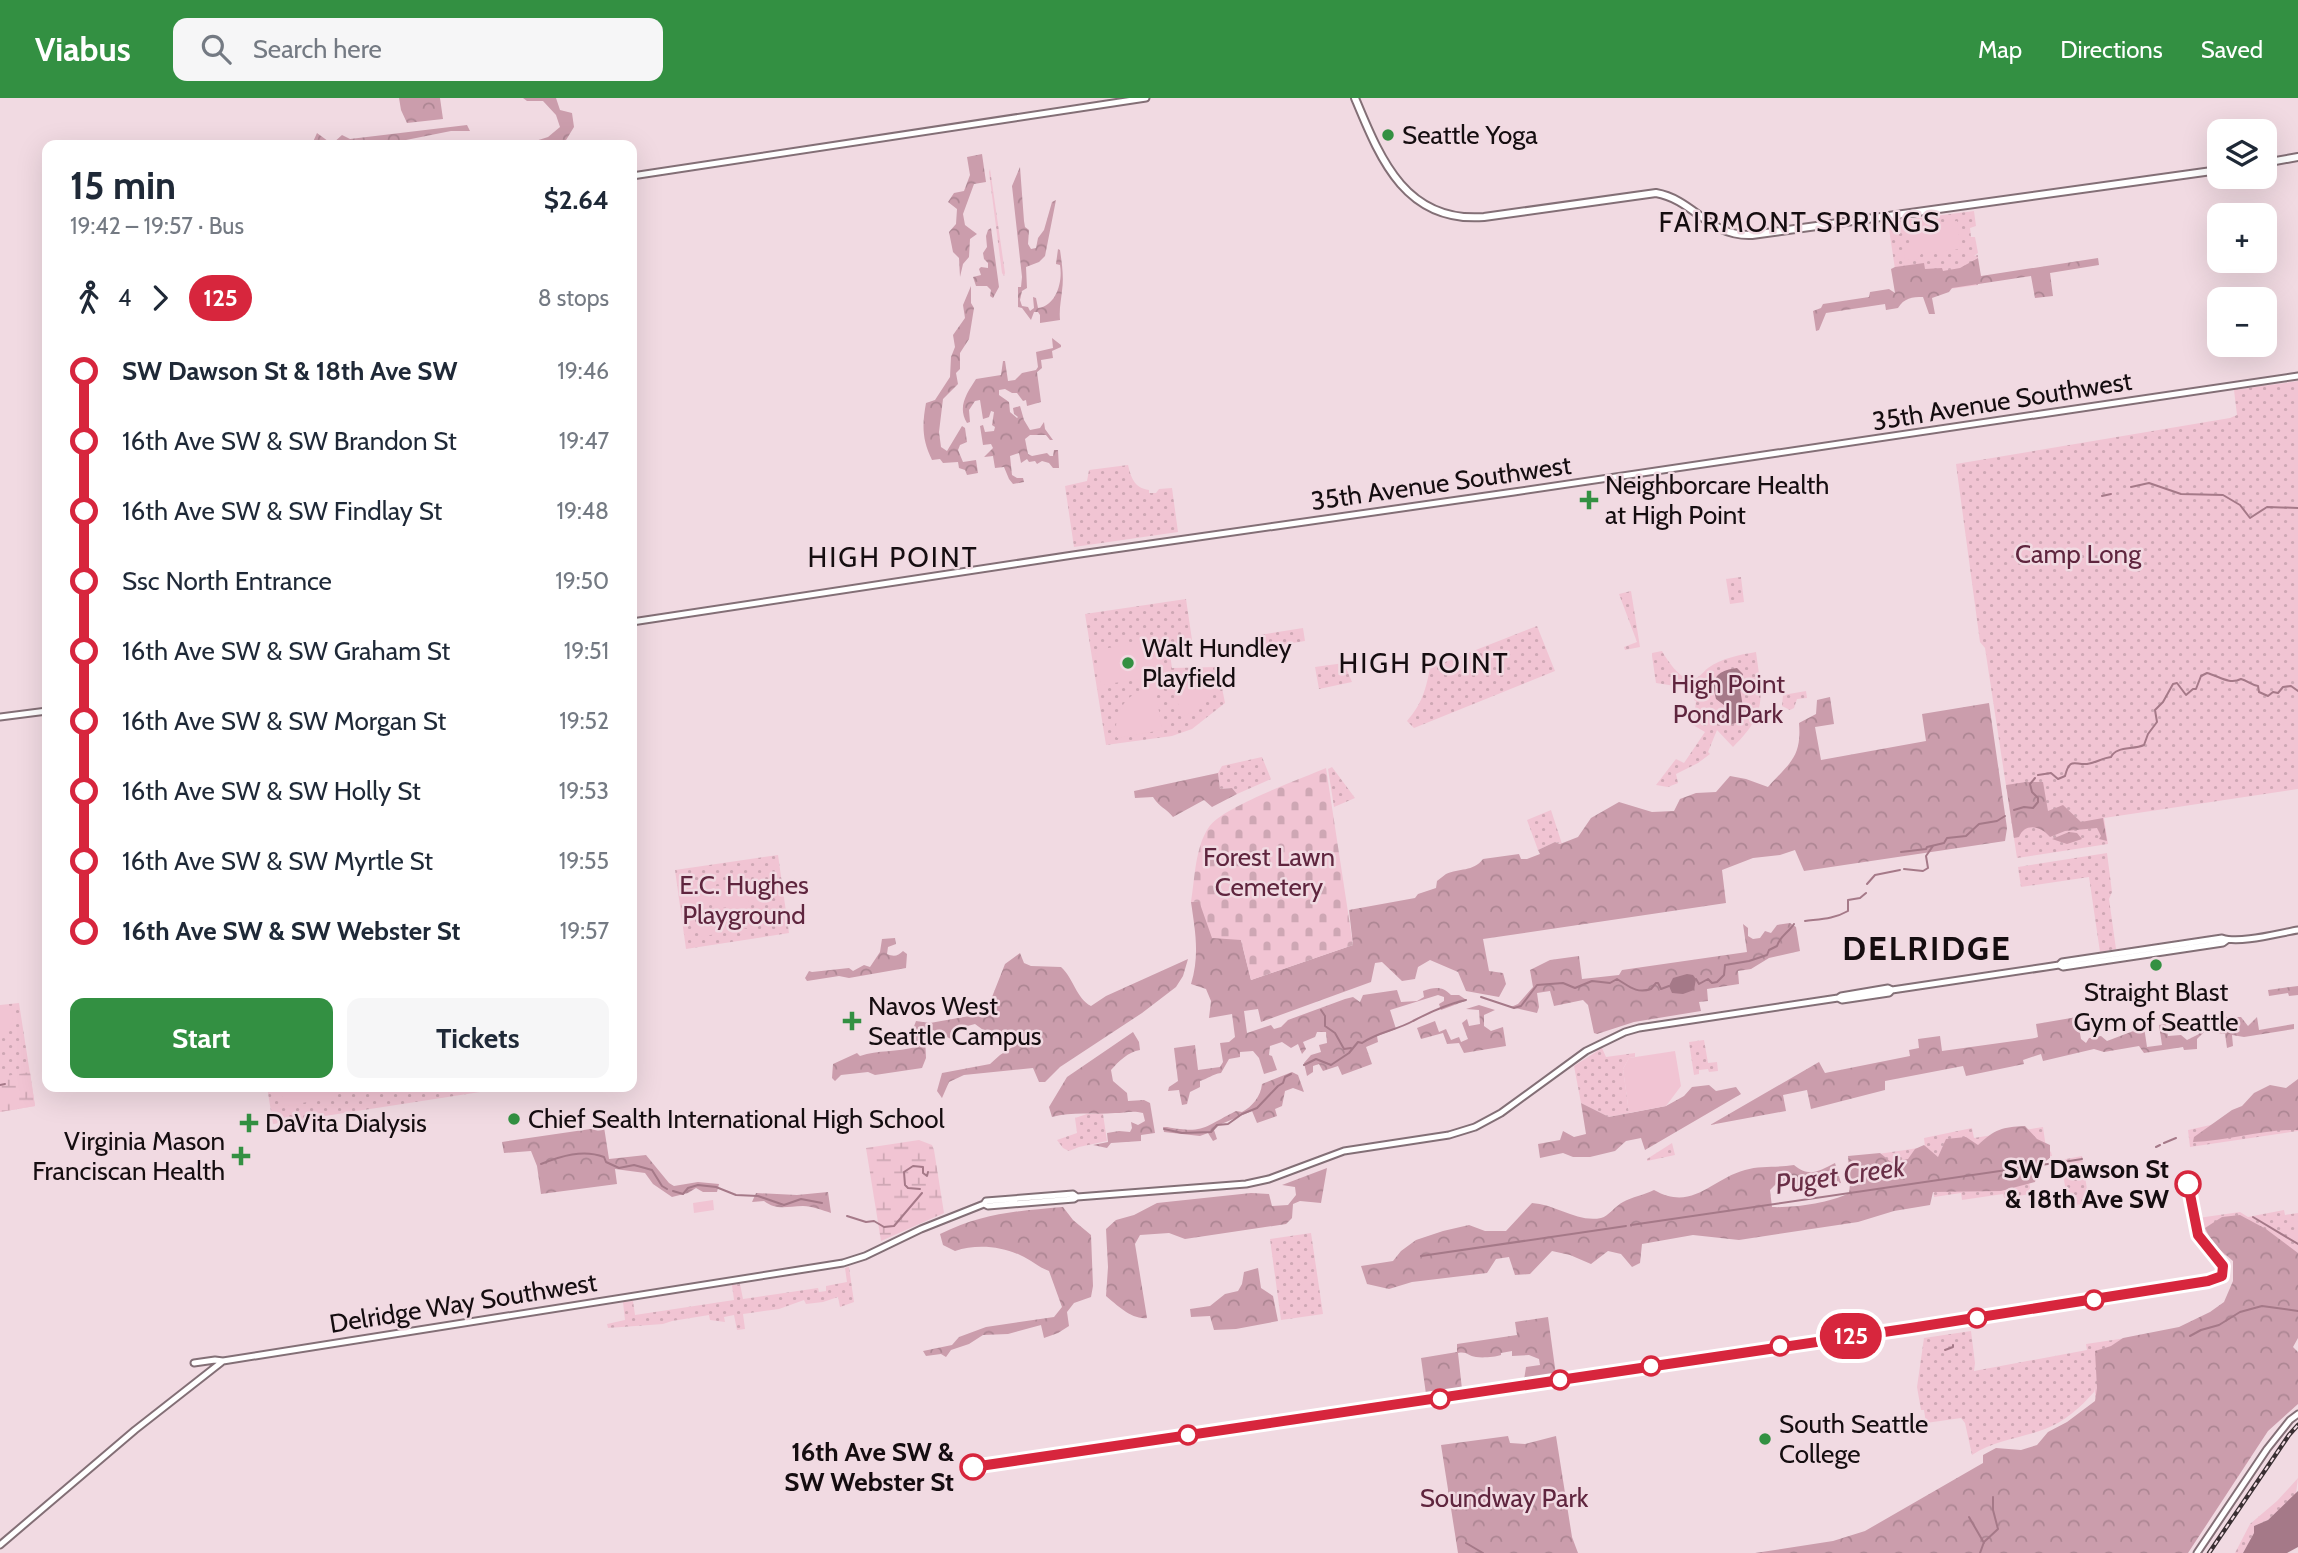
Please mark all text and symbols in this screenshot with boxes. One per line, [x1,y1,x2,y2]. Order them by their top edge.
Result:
search box [173,18,663,81]
text: Viabus [35,29,131,69]
icon: search [197,30,235,68]
text: Search here [253,33,382,65]
text: Map [1978,35,2022,64]
text: Directions [2060,35,2163,64]
text: Saved [2201,35,2263,64]
place label: Seattle Yoga [1402,119,1538,151]
map controls [2207,119,2277,357]
button: layers [2207,119,2277,189]
marker: Seattle Yoga [1380,127,1396,143]
text: 15 min [70,162,176,209]
text: $2.64 [544,184,609,216]
button: + [2207,203,2277,273]
district label: FAIRMONT SPRINGS [1659,205,1941,239]
text: 19:42 – 19:57 · Bus [70,212,244,240]
icon: walk [70,279,108,317]
icon: forward [141,279,179,317]
text: 125 [203,283,238,312]
text: 4 [118,284,131,312]
text: 8 stops [538,284,609,312]
button: − [2207,287,2277,357]
text: SW Dawson St & 18th Ave SW [122,355,457,387]
text: 19:46 [557,357,609,385]
street label: 35th Avenue Southwest [1870,365,2134,437]
text: 16th Ave SW & SW Brandon St [122,425,457,457]
text: 19:47 [559,427,609,455]
street label: 35th Avenue Southwest [1309,449,1573,517]
place label: Neighborcare Health at High Point [1605,469,1829,531]
marker: Neighborcare Health at High Point [1579,490,1599,510]
text: 16th Ave SW & SW Findlay St [122,495,442,527]
text: 19:48 [556,497,609,525]
park label: Camp Long [2015,538,2142,570]
district label: HIGH POINT [807,540,979,574]
text: Ssc North Entrance [122,565,332,597]
text: 19:50 [555,567,609,595]
place label: Walt Hundley Playfield [1142,632,1292,694]
text: 16th Ave SW & SW Graham St [122,635,450,667]
text: 19:51 [564,637,609,665]
district label: HIGH POINT [1338,646,1510,680]
marker: Walt Hundley Playfield [1120,655,1136,671]
park label: High Point Pond Park [1671,668,1785,730]
text: 16th Ave SW & SW Morgan St [122,705,446,737]
text: 19:52 [559,707,609,735]
text: 16th Ave SW & SW Holly St [122,775,421,807]
text: 19:53 [559,777,609,805]
park label: Forest Lawn Cemetery [1203,841,1335,903]
text: 16th Ave SW & SW Myrtle St [122,845,433,877]
text: 19:55 [559,847,609,875]
park label: E.C. Hughes Playground [679,869,809,931]
text: 16th Ave SW & SW Webster St [122,915,460,947]
text: 19:57 [560,917,609,945]
district label: DELRIDGE [1842,928,2012,968]
marker: Straight Blast Gym of Seattle [2148,957,2164,973]
place label: Straight Blast Gym of Seattle [2073,976,2239,1038]
place label: Navos West Seattle Campus [868,990,1042,1052]
button: Start [70,998,333,1078]
button: Tickets [347,998,609,1078]
marker: Navos West Seattle Campus [842,1011,862,1031]
place label: Chief Sealth International High School [528,1103,945,1135]
place label: DaVita Dialysis [265,1107,427,1139]
marker: Chief Sealth International High School [506,1111,522,1127]
marker: DaVita Dialysis [239,1113,259,1133]
place label: Virginia Mason Franciscan Health [32,1125,225,1187]
marker: Virginia Mason Franciscan Health [231,1146,251,1166]
water label: Puget Creek [1773,1149,1908,1201]
place label: SW Dawson St & 18th Ave SW [2003,1153,2169,1215]
marker: SW Dawson St & 18th Ave SW [2175,1171,2201,1197]
street label: Delridge Way Southwest [327,1266,599,1340]
unlabelled marker [2084,1290,2104,1310]
unlabelled marker [1967,1308,1987,1328]
line badge: 125 [1811,1313,1891,1359]
text: 125 [1834,1321,1868,1350]
unlabelled marker [1770,1336,1790,1356]
unlabelled marker [1641,1356,1661,1376]
unlabelled marker [1550,1370,1570,1390]
unlabelled marker [1430,1389,1450,1409]
place label: South Seattle College [1779,1408,1928,1470]
unlabelled marker [1178,1425,1198,1445]
marker: South Seattle College [1757,1431,1773,1447]
place label: 16th Ave SW & SW Webster St [784,1436,955,1498]
marker: 16th Ave SW & SW Webster St [960,1454,986,1480]
park label: Soundway Park [1420,1482,1589,1514]

